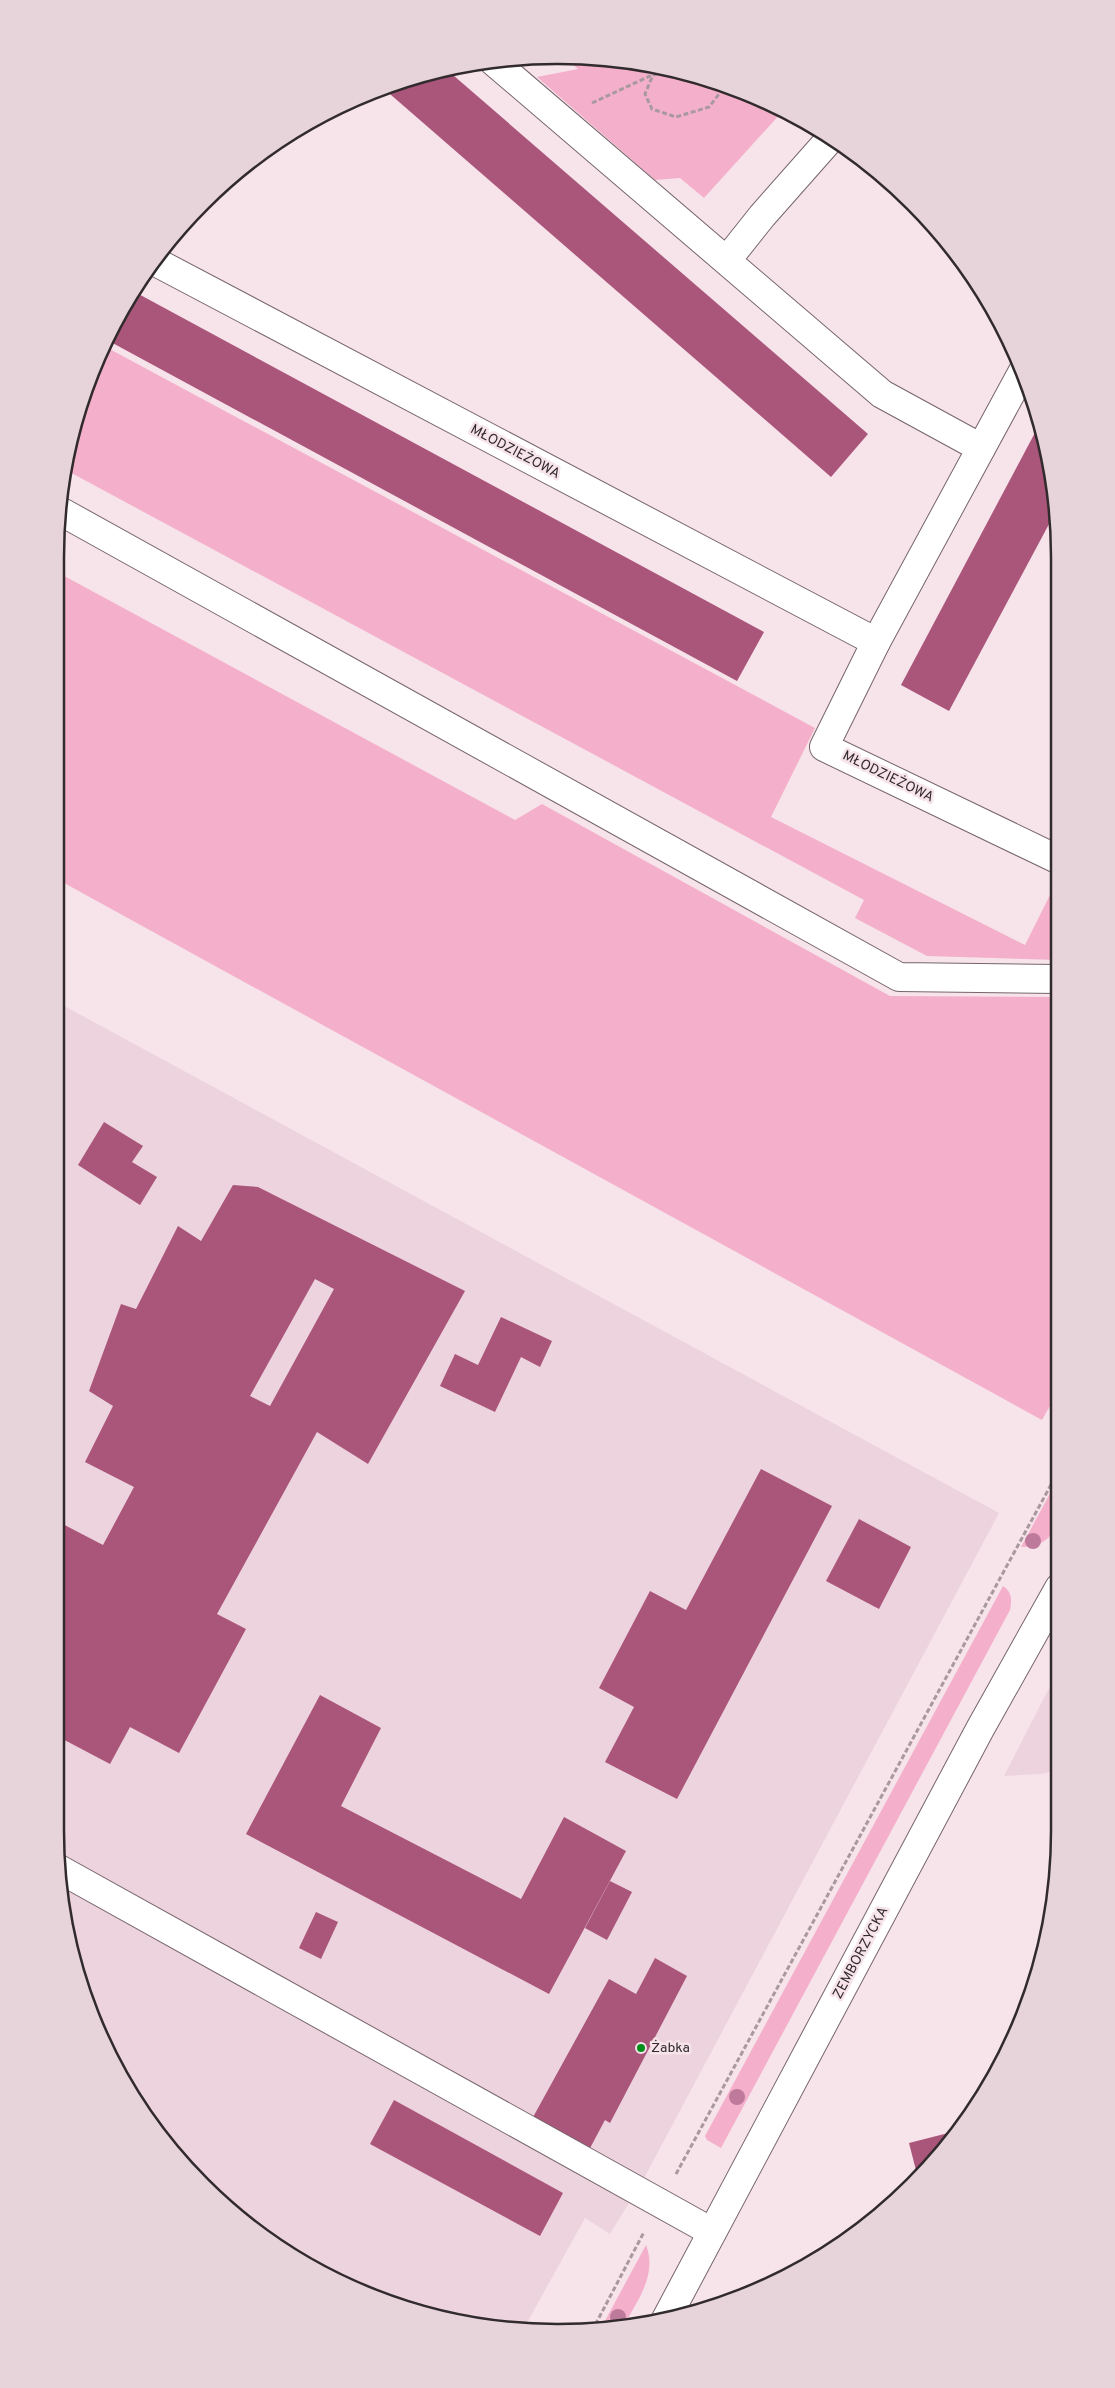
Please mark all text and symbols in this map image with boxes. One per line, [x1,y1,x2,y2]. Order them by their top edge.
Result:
street label: MŁODZIEŻOWA [467,420,563,483]
street label: MŁODZIEŻOWA [840,747,937,806]
street label: ZEMBORZYCKA [830,1904,892,2002]
place label: Żabka [651,2039,690,2057]
marker: Żabka [635,2042,647,2054]

